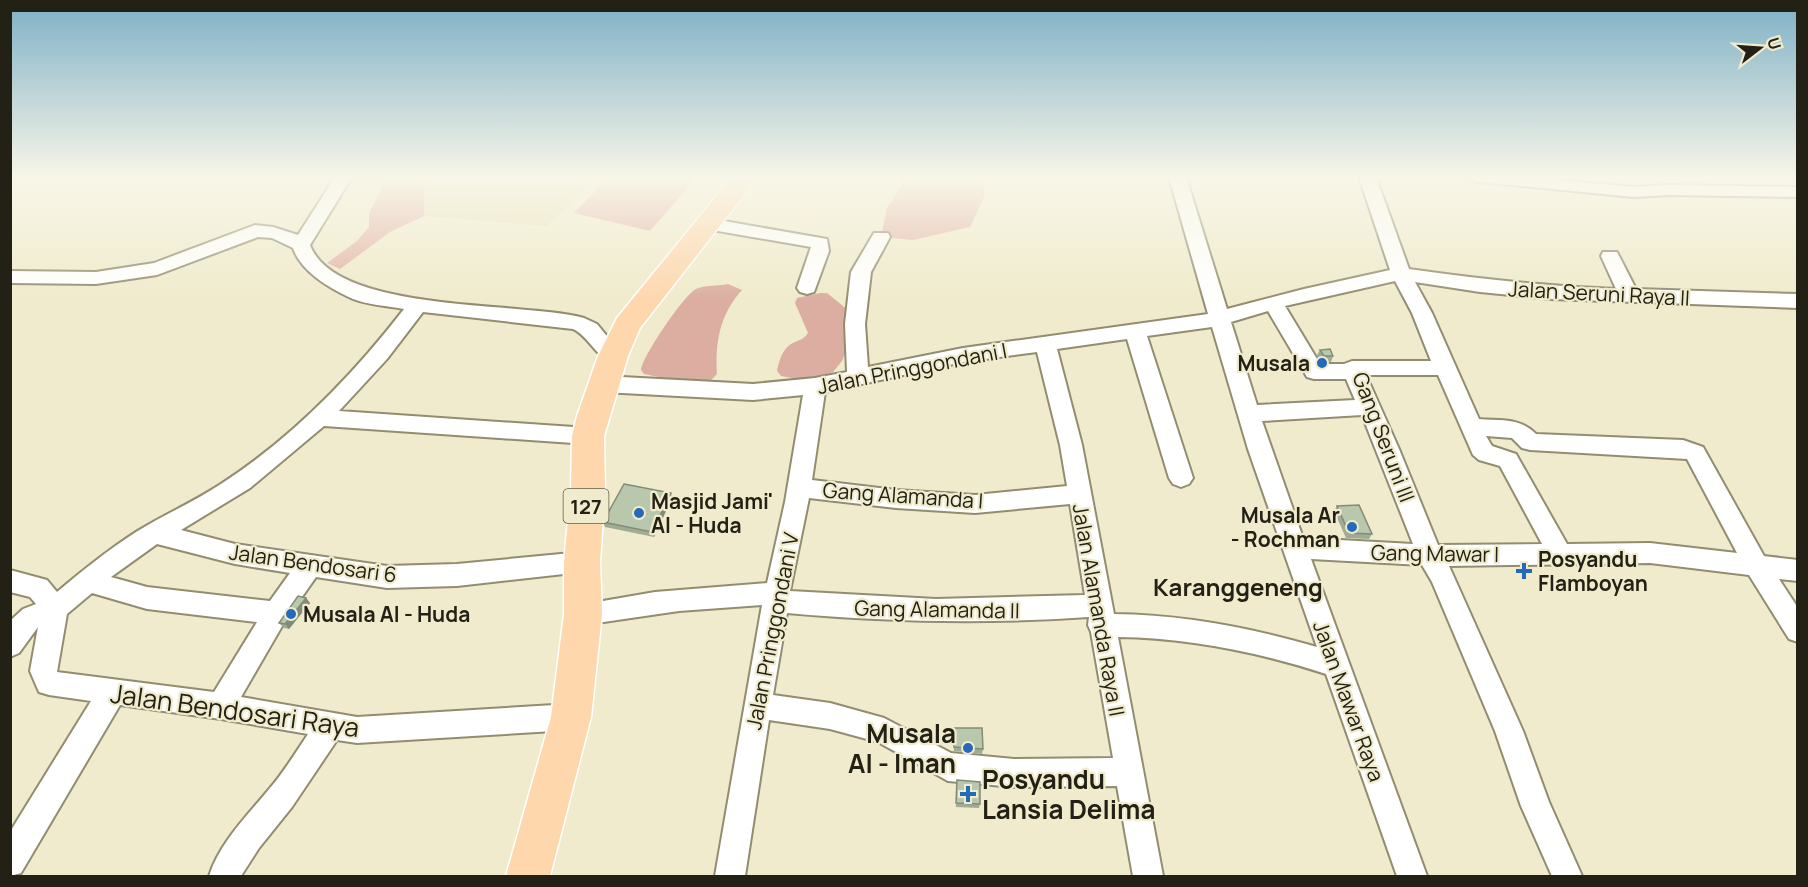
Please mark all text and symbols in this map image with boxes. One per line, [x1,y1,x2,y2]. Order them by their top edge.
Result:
north arrow [1730,18,1790,78]
text: U [1762,35,1787,52]
street label: Jalan Seruni Raya II [1507,274,1691,312]
street label: Jalan Pringgondani I [815,336,1009,400]
place label: Musala [1237,349,1310,377]
marker: Musala [1315,356,1329,370]
street label: Gang Seruni III [1346,368,1422,506]
street label: Gang Alamanda I [822,475,984,515]
place label: Masjid Jami' Al - Huda [651,487,773,539]
road number: 127 [564,489,608,523]
place label: Musala Ar - Rochman [1231,501,1340,553]
street label: Jalan Alamanda Raya II [1067,502,1131,718]
marker: Masjid Jami' Al - Huda [632,506,646,520]
marker: Musala Ar - Rochman [1345,520,1359,534]
street label: Jalan Pringgondani V [739,530,805,732]
street label: Jalan Bendosari 6 [227,537,399,589]
street label: Gang Mawar I [1371,538,1499,568]
place label: Posyandu Flamboyan [1538,545,1648,597]
marker: Posyandu Flamboyan [1515,562,1533,580]
district label: Karanggeneng [1153,570,1323,603]
street label: Gang Alamanda II [854,594,1020,624]
place label: Musala Al - Huda [303,600,470,628]
marker: Musala Al - Huda [284,607,298,621]
street label: Jalan Mawar Raya [1307,617,1391,785]
street label: Jalan Bendosari Raya [108,675,362,745]
place label: Musala Al - Iman [848,715,956,781]
marker: Musala Al - Iman [961,741,975,755]
place label: Posyandu Lansia Delima [982,761,1155,827]
marker: Posyandu Lansia Delima [959,785,977,803]

